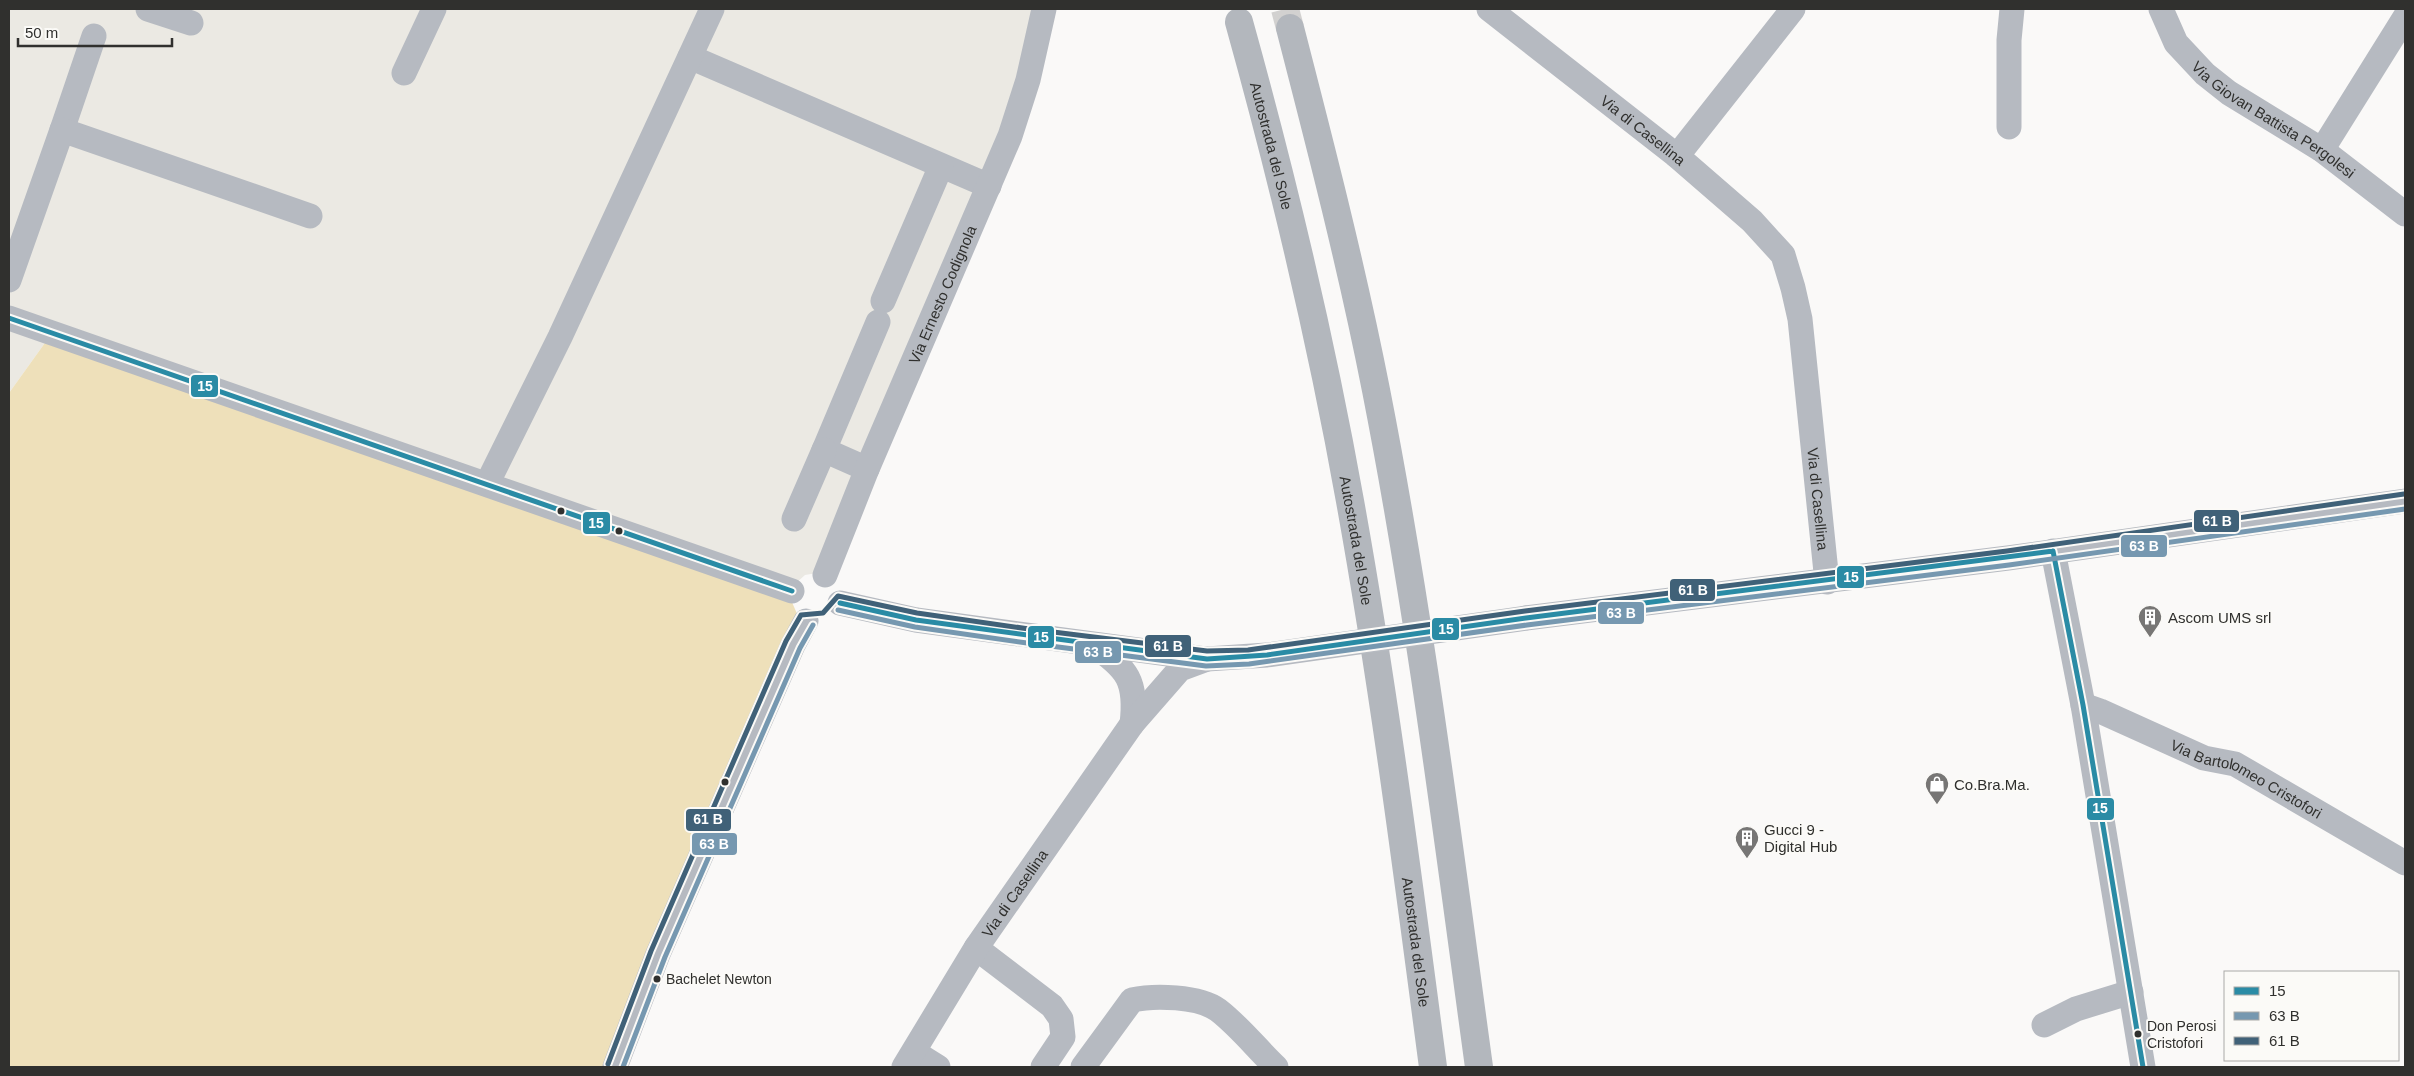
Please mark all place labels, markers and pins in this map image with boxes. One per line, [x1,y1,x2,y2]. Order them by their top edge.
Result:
unlabelled marker [556,506,566,516]
unlabelled marker [614,526,624,536]
building icon: Ascom UMS srl [2137,604,2163,638]
place label: Ascom UMS srl [2168,609,2271,626]
shop icon: Co.Bra.Ma. [1924,771,1950,805]
place label: Co.Bra.Ma. [1954,776,2030,793]
unlabelled marker [720,777,730,787]
place label: Gucci 9 - Digital Hub [1764,821,1837,855]
building icon: Gucci 9 - Digital Hub [1734,825,1760,859]
place label: Bachelet Newton [666,971,772,987]
marker: Bachelet Newton [652,974,662,984]
place label: Don Perosi Cristofori [2147,1018,2216,1051]
marker: Don Perosi Cristofori [2133,1029,2143,1039]

